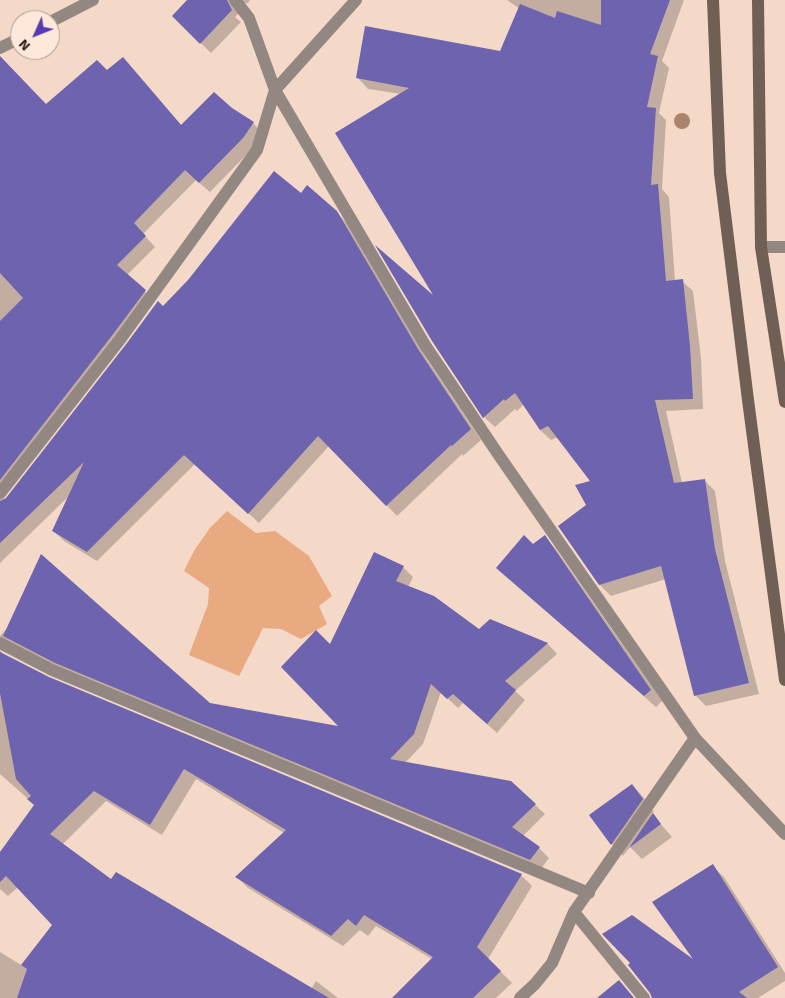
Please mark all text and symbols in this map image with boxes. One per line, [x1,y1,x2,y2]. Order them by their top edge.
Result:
north arrow [10,10,60,60]
text: N [15,36,34,54]

